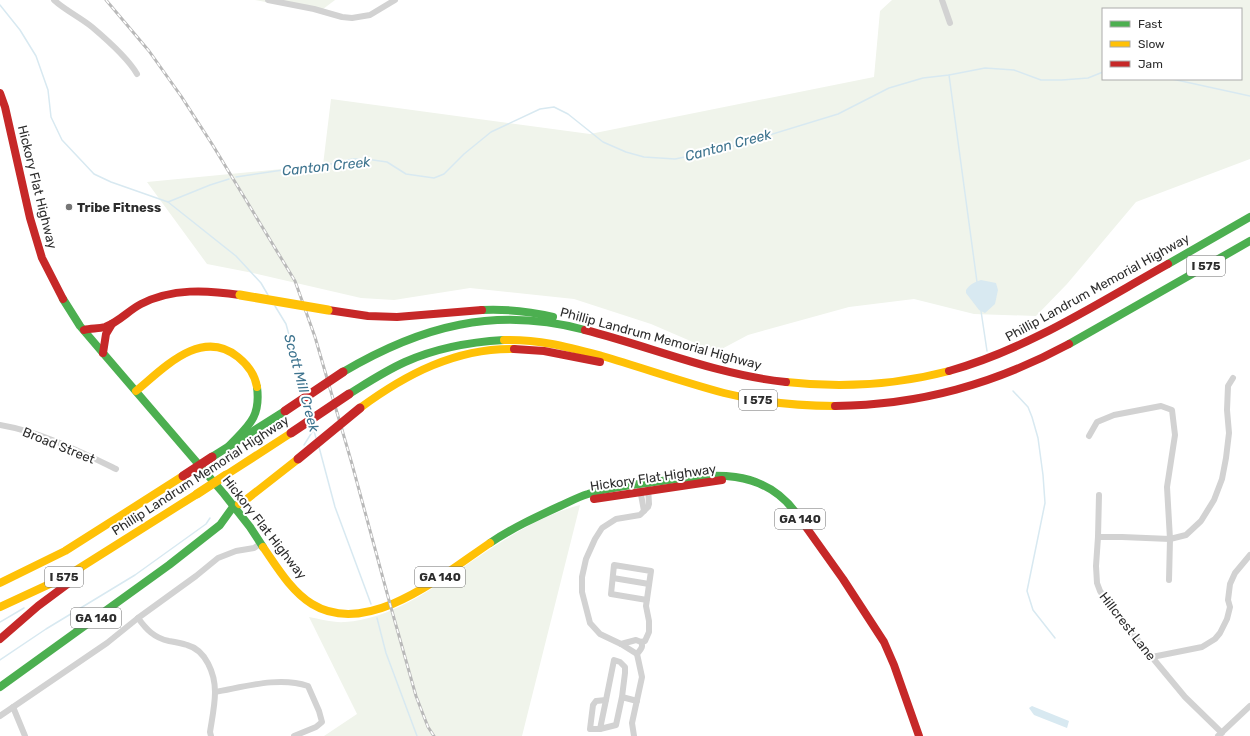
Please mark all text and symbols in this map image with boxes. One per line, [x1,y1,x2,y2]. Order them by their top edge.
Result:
legend [1102,8,1242,80]
text: Fast [1138,17,1162,31]
text: Slow [1138,37,1165,51]
text: Jam [1138,57,1163,71]
street label: Hickory Flat Highway [14,124,60,251]
water label: Canton Creek [683,126,774,165]
water label: Canton Creek [281,153,372,180]
place label: Tribe Fitness [77,200,161,215]
marker: Tribe Fitness [64,202,74,212]
street label: Phillip Landrum Memorial Highway [1003,230,1192,345]
road number: I 575 [1187,256,1225,276]
street label: Phillip Landrum Memorial Highway [558,304,763,374]
water label: Scott Mill Creek [280,332,323,435]
road number: I 575 [739,390,777,410]
street label: Phillip Landrum Memorial Highway [109,412,292,539]
street label: Broad Street [20,424,97,467]
street label: Hickory Flat Highway [589,461,717,495]
street label: Hickory Flat Highway [219,473,310,583]
road number: GA 140 [775,509,825,529]
road number: I 575 [45,567,83,587]
road number: GA 140 [415,567,465,587]
street label: Hillcrest Lane [1096,589,1159,663]
road number: GA 140 [71,608,121,628]

